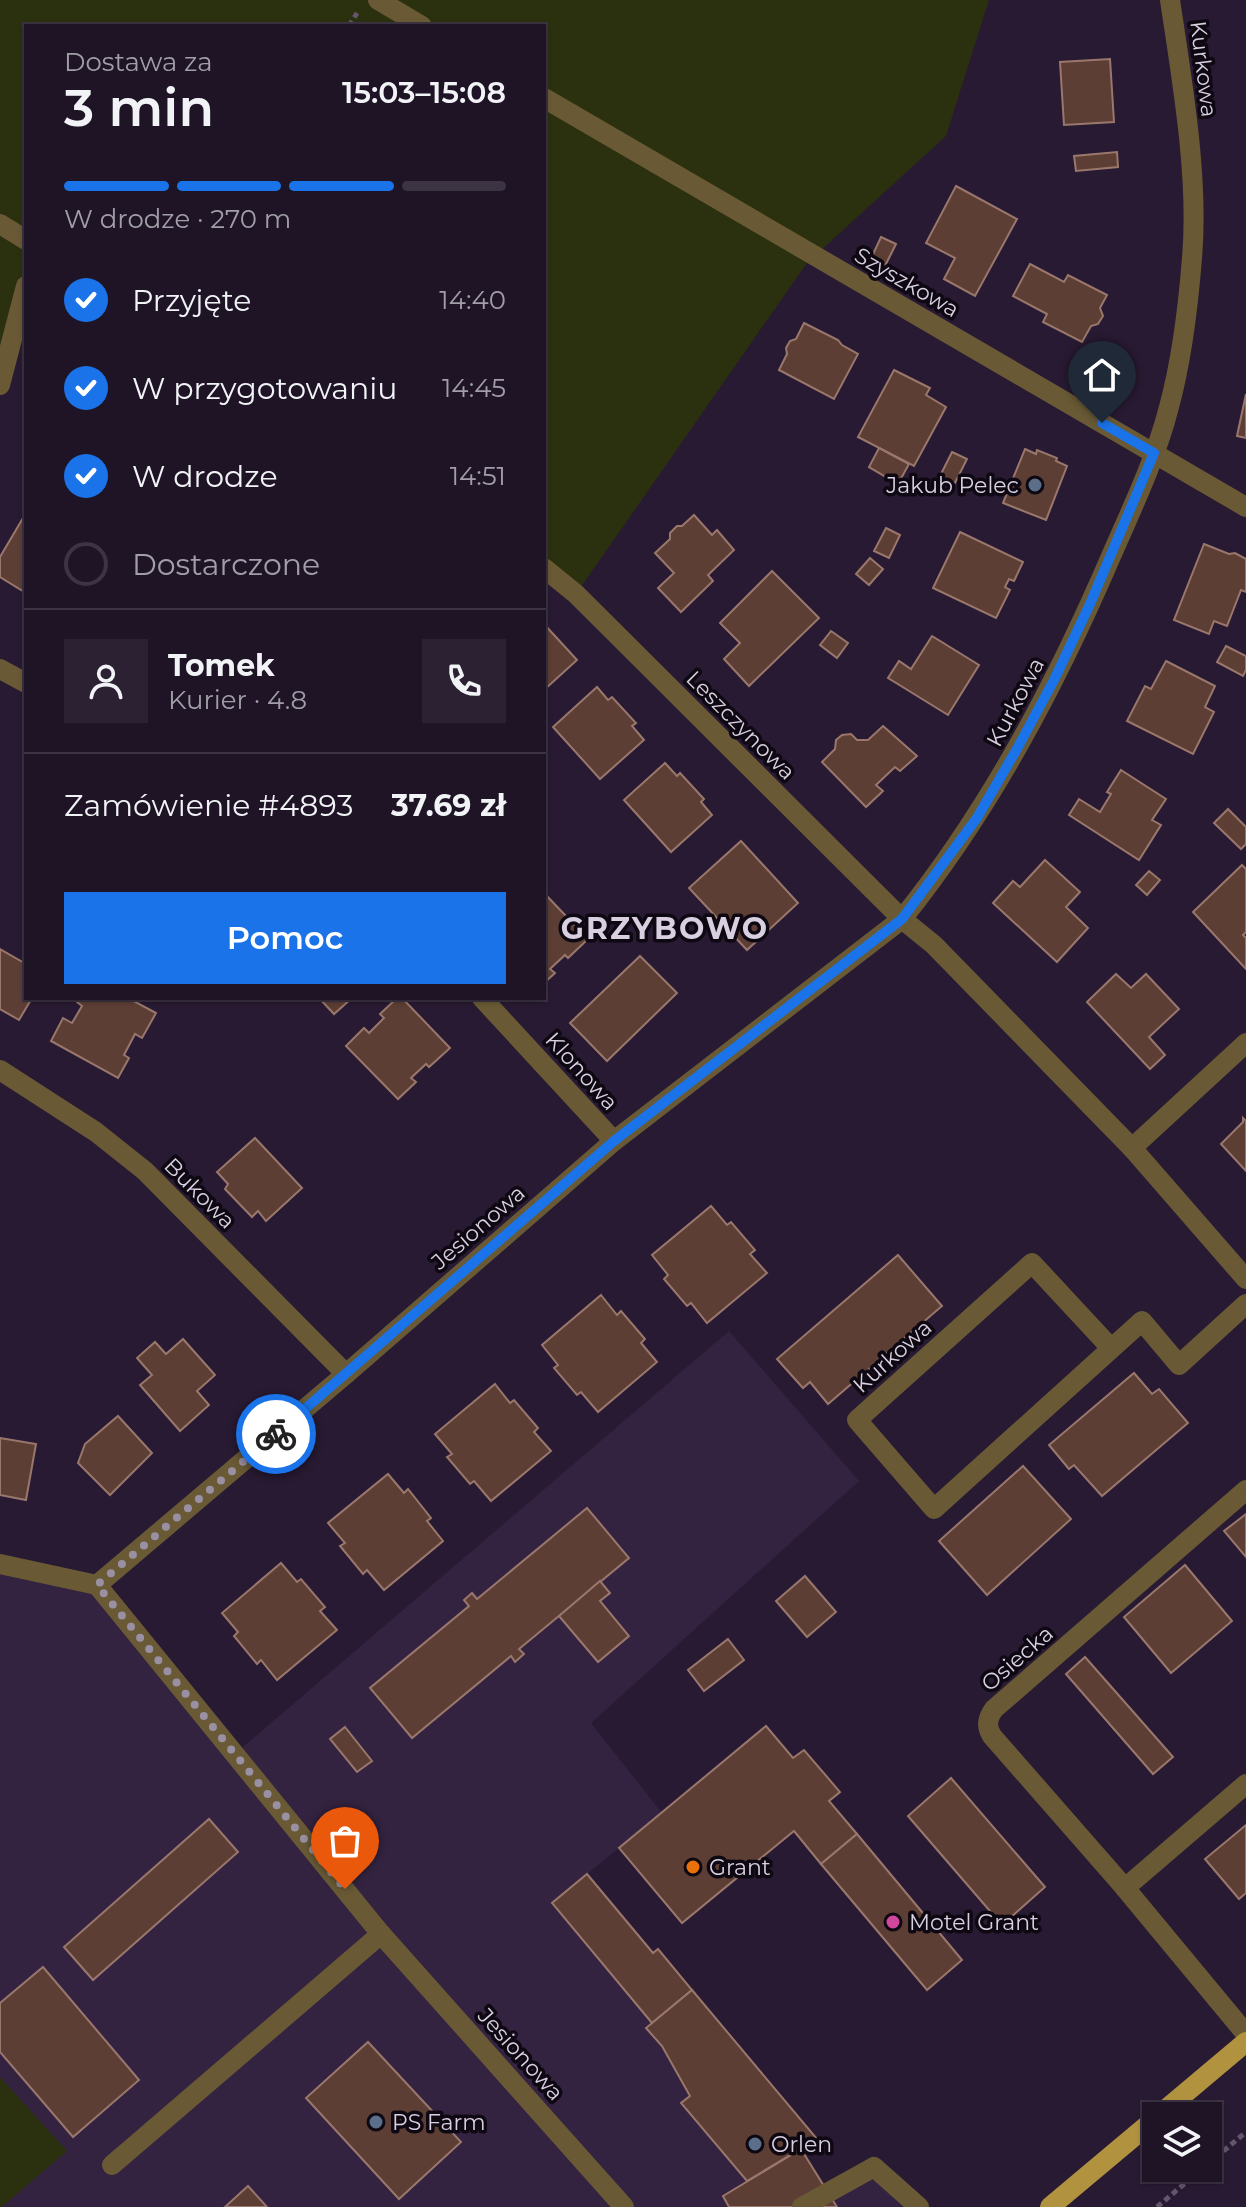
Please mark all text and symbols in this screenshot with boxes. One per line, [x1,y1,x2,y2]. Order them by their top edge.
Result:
street label: Kurkowa [1184,19,1223,119]
text: Dostawa za [64,46,213,78]
text: 15:03–15:08 [342,74,506,111]
text: 3 min [64,76,214,139]
text: W drodze · 270 m [64,203,291,235]
street label: Szyszkowa [850,242,964,323]
icon: check [64,278,108,322]
text: Przyjęte [132,282,251,319]
text: 14:40 [439,284,506,316]
pin [1068,341,1136,423]
icon: home [1080,353,1124,397]
icon: check [64,366,108,410]
text: W przygotowaniu [132,370,398,407]
text: 14:45 [442,372,506,404]
icon: check [64,454,108,498]
text: W drodze [132,458,278,495]
text: 14:51 [450,460,506,492]
place label: Jakub Pelec [885,472,1019,499]
marker: Jakub Pelec [1026,476,1044,494]
text: Dostarczone [132,546,320,583]
button: person [64,639,148,723]
button: phone [422,639,506,723]
text: Tomek [168,647,275,684]
street label: Kurkowa [981,653,1050,751]
street label: Leszczynowa [681,665,801,785]
text: Kurier · 4.8 [168,684,307,716]
text: Zamówienie #4893 [64,787,353,824]
text: 37.69 zł [391,787,506,824]
button: Pomoc [64,892,506,984]
district label: GRZYBOWO [561,910,769,947]
street label: Klonowa [540,1027,624,1116]
street label: Bukowa [158,1152,241,1235]
street label: Jesionowa [425,1179,531,1276]
street label: Kurkowa [847,1314,937,1399]
courier [236,1394,316,1474]
icon: bike [254,1412,298,1456]
street label: Osiecka [976,1620,1059,1697]
pin [311,1807,379,1889]
icon: bag [323,1819,367,1863]
place label: Grant [709,1854,771,1881]
marker: Grant [684,1858,702,1876]
place label: Motel Grant [909,1909,1039,1936]
marker: Motel Grant [884,1913,902,1931]
street label: Jesionowa [471,2002,569,2106]
map controls [1142,2102,1222,2182]
button: layers [1142,2102,1222,2182]
place label: PS Farm [392,2109,486,2136]
marker: PS Farm [367,2113,385,2131]
place label: Orlen [771,2131,832,2158]
marker: Orlen [746,2135,764,2153]

